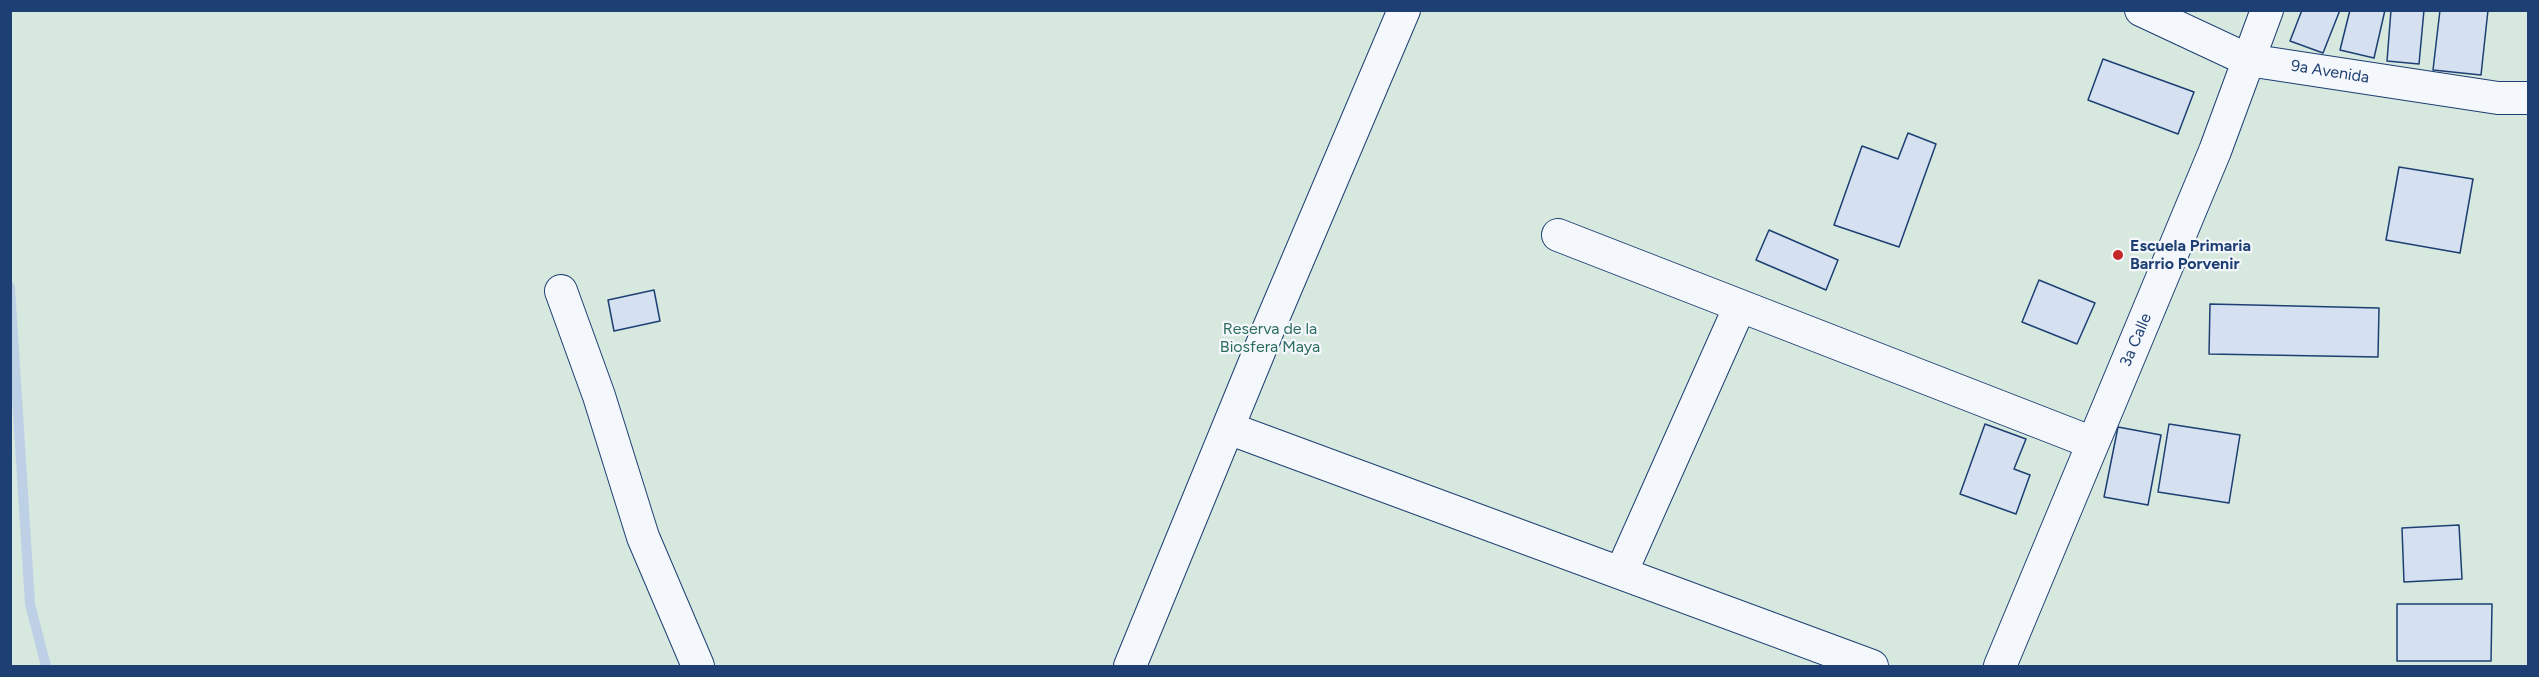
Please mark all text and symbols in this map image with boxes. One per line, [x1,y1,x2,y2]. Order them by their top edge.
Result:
street label: 9a Avenida [2290,56,2370,88]
place label: Escuela Primaria Barrio Porvenir [2130,236,2251,274]
marker: Escuela Primaria Barrio Porvenir [2111,248,2125,262]
street label: 3a Calle [2116,310,2156,370]
park label: Reserva de la Biosfera Maya [1220,319,1320,357]

